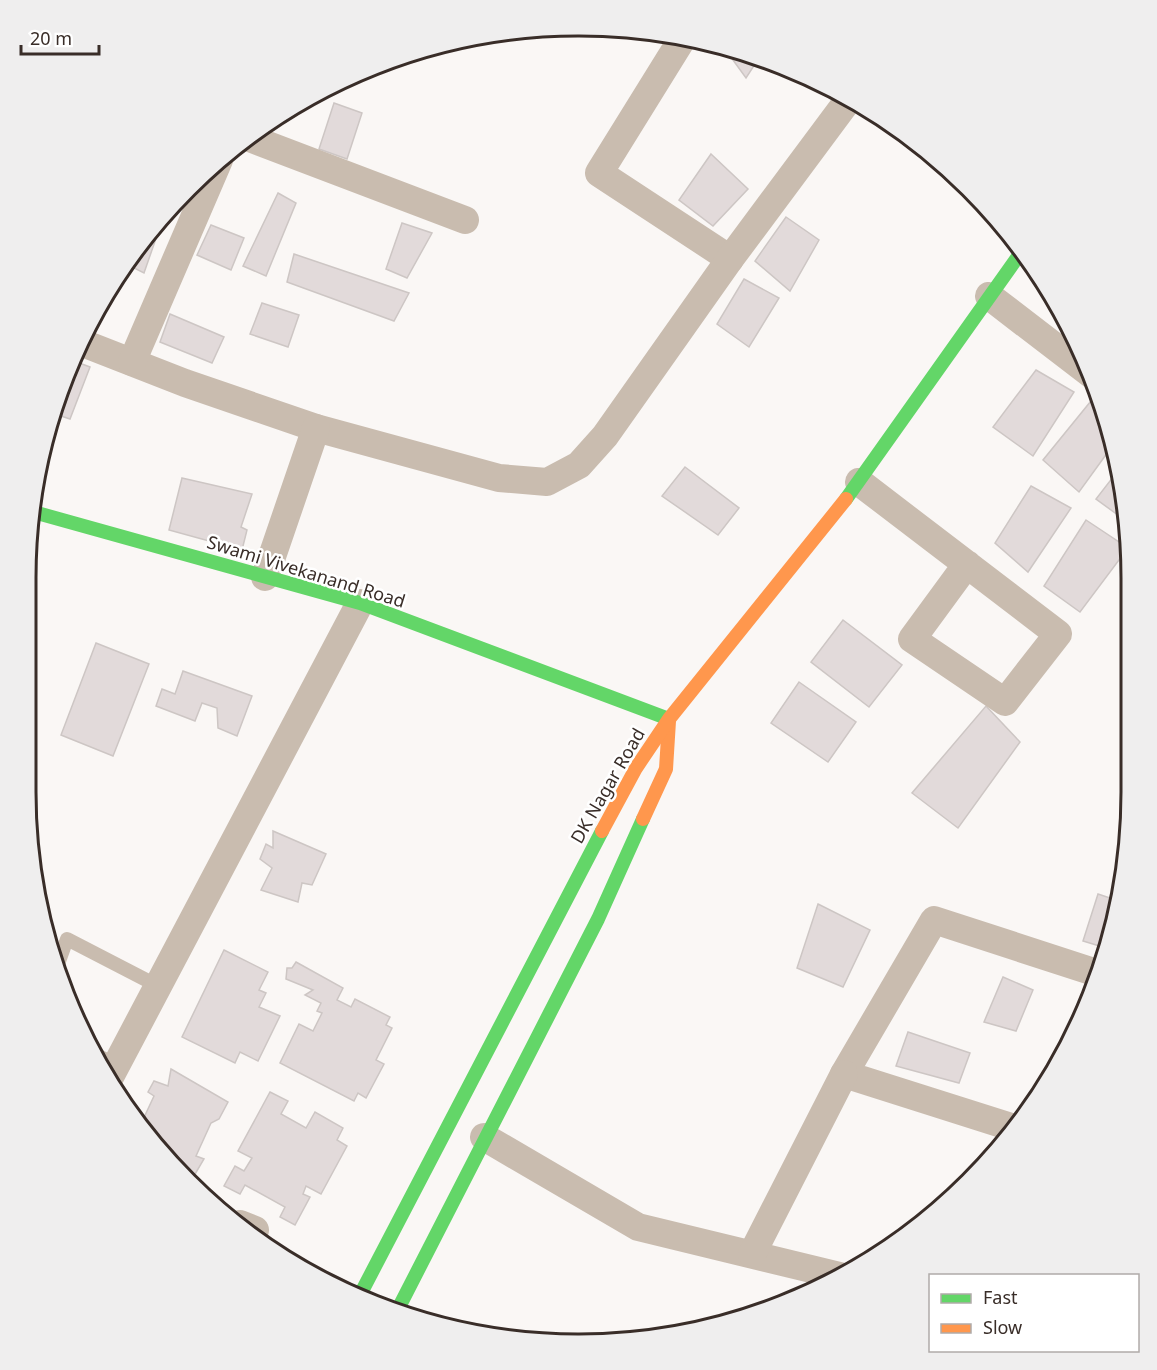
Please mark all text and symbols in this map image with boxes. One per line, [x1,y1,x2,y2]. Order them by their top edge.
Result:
scale bar [21,18,99,56]
text: 20 m [30,26,72,50]
street label: Swami Vivekanand Road [204,529,408,613]
street label: DK Nagar Road [564,724,650,847]
legend [929,1274,1139,1352]
text: Fast [983,1285,1018,1309]
text: Slow [983,1315,1022,1339]

